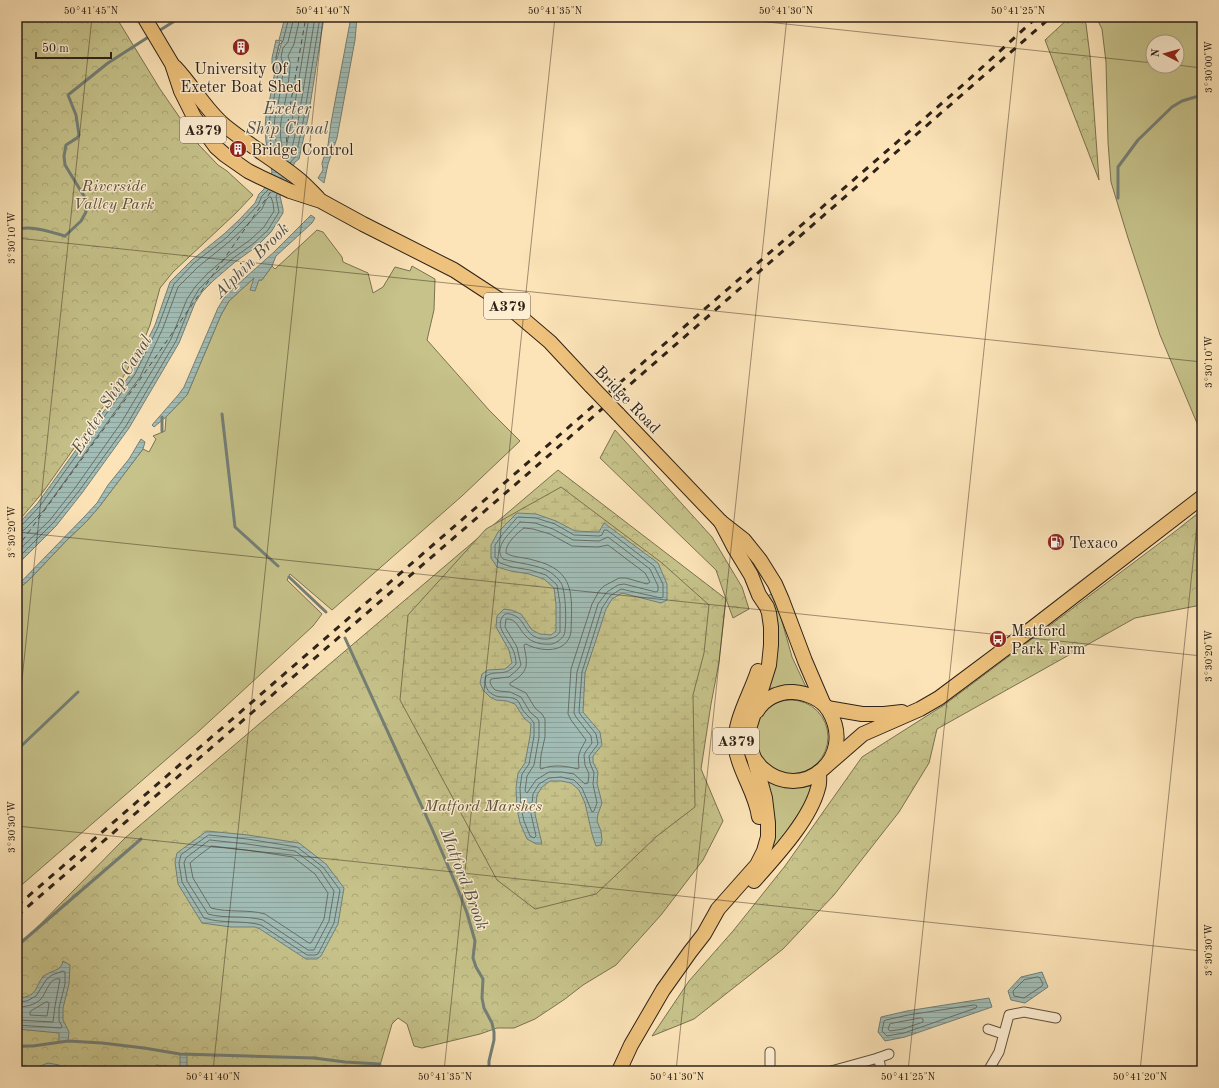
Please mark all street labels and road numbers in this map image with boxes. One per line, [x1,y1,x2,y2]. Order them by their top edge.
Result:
road number: A379 [180,117,226,143]
road number: A379 [484,293,530,319]
street label: Bridge Road [591,364,662,437]
road number: A379 [713,728,759,754]

